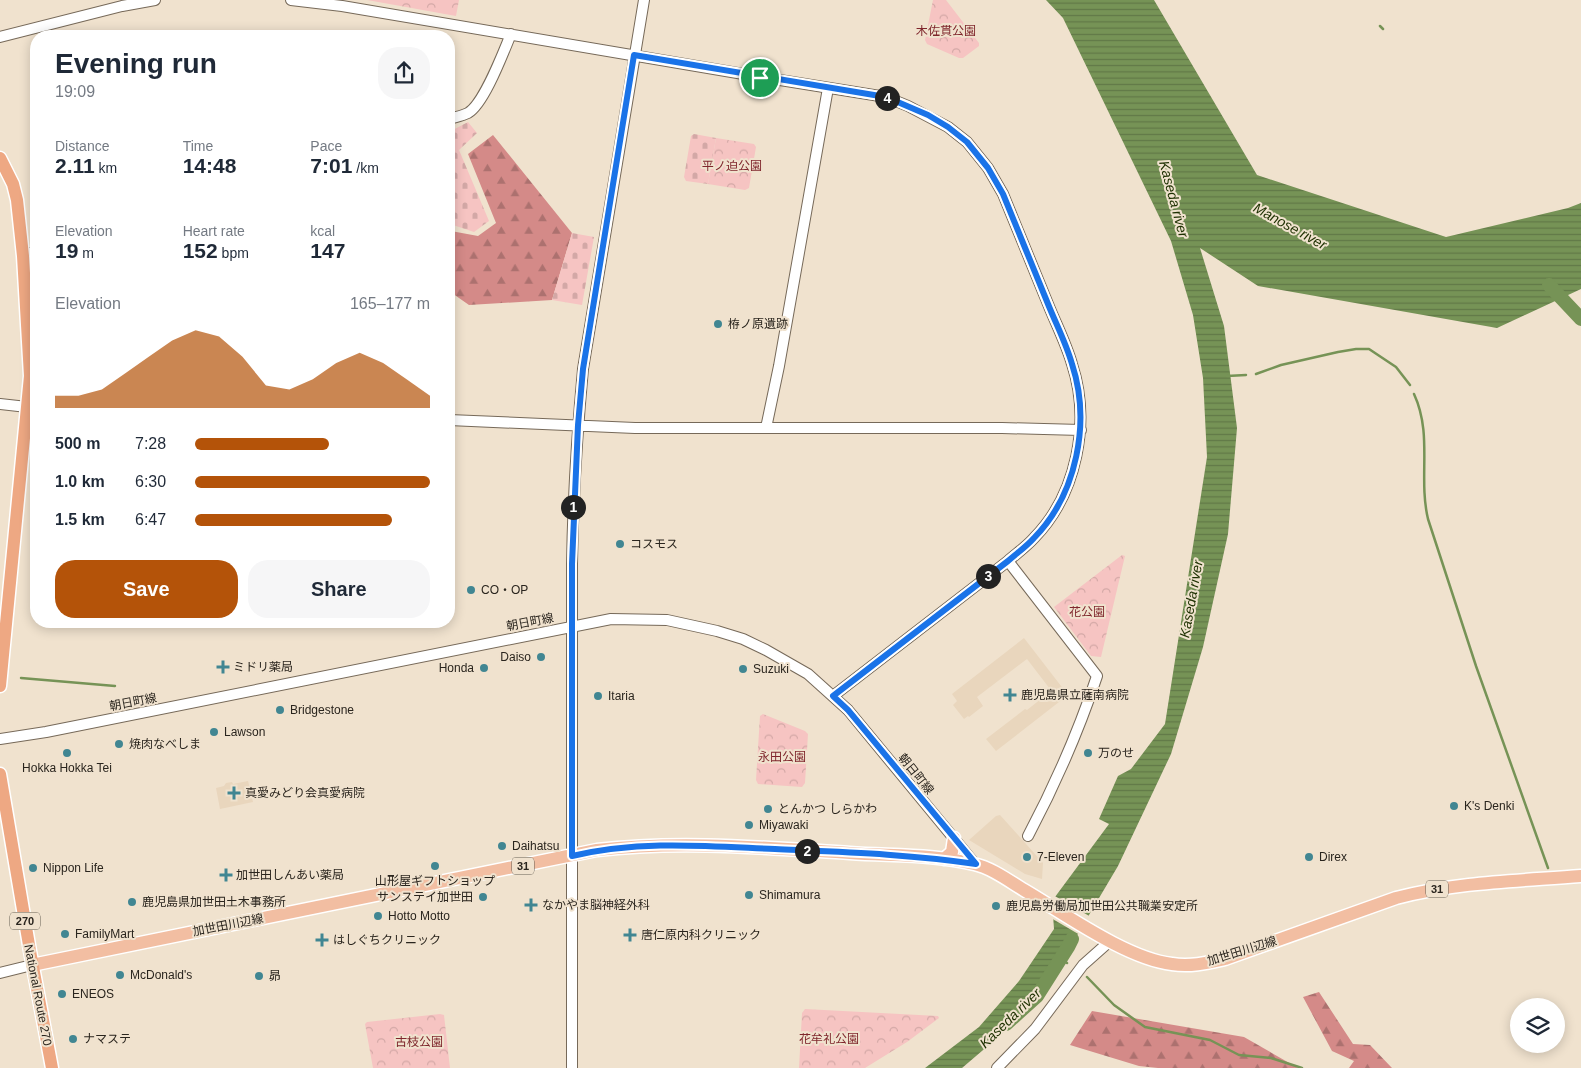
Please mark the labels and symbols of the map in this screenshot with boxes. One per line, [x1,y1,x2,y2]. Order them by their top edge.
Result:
park label: 木佐貫公園 [916,24,976,38]
pin [739,57,781,99]
pin: 4 [874,86,900,110]
park label: 平ノ迫公園 [702,159,762,173]
water label: Kaseda river [1156,159,1192,240]
water label: Manose river [1251,199,1330,253]
place label: 栫ノ原遺跡 [728,317,788,331]
marker: 栫ノ原遺跡 [712,318,724,330]
pin: 1 [560,494,586,520]
place label: コスモス [630,537,678,551]
marker: コスモス [614,538,626,550]
water label: Kaseda river [1176,558,1206,639]
pin: 3 [976,564,1000,588]
place label: CO・OP [481,583,528,597]
marker: CO・OP [465,584,477,596]
park label: 花公園 [1069,605,1105,619]
street label: 朝日町線 [505,611,555,633]
place label: Daiso [500,650,531,664]
marker: Daiso [535,651,547,663]
place label: ミドリ薬局 [233,660,293,674]
marker: ミドリ薬局 [217,661,229,673]
place label: Honda [439,661,474,675]
marker: Honda [478,662,490,674]
place label: Suzuki [753,662,789,676]
marker: Suzuki [737,663,749,675]
marker: 鹿児島県立薩南病院 [1003,688,1017,702]
place label: 鹿児島県立薩南病院 [1021,688,1129,702]
place label: Itaria [608,689,635,703]
marker: Itaria [592,690,604,702]
street label: 朝日町線 [108,691,158,713]
place label: Bridgestone [290,703,354,717]
marker: Bridgestone [274,704,286,716]
place label: Lawson [224,725,265,739]
marker: Lawson [208,726,220,738]
place label: 焼肉なべしま [129,737,201,751]
marker: 焼肉なべしま [113,738,125,750]
place label: 万のせ [1098,746,1134,760]
marker: Hokka Hokka Tei [61,747,73,759]
marker: 万のせ [1082,747,1094,759]
park label: 永田公園 [758,750,806,764]
street label: 朝日町線 [895,751,937,797]
place label: Hokka Hokka Tei [22,761,112,775]
marker: 真愛みどり会真愛病院 [227,786,241,800]
place label: 真愛みどり会真愛病院 [245,786,365,800]
place label: K's Denki [1464,799,1514,813]
marker: K's Denki [1448,800,1460,812]
place label: とんかつ しらかわ [778,802,877,816]
marker: とんかつ しらかわ [762,803,774,815]
place label: Miyawaki [759,818,808,832]
marker: Miyawaki [743,819,755,831]
pin: 2 [794,838,820,864]
place label: Daihatsu [512,839,559,853]
marker: Daihatsu [496,840,508,852]
place label: 7-Eleven [1037,850,1084,864]
place label: Direx [1319,850,1347,864]
marker: 7-Eleven [1021,851,1033,863]
marker: Direx [1303,851,1315,863]
road number: 31 [512,858,534,874]
marker: 山形屋ギフトショップ [429,860,441,872]
place label: Nippon Life [43,861,104,875]
marker: Nippon Life [27,862,39,874]
place label: 加世田しんあい薬局 [236,868,344,882]
marker: 加世田しんあい薬局 [220,869,232,881]
place label: 山形屋ギフトショップ [375,874,495,888]
road number: 31 [1426,881,1448,898]
place label: Shimamura [759,888,821,902]
marker: Shimamura [743,889,755,901]
place label: サンステイ加世田 [377,890,473,904]
marker: サンステイ加世田 [477,891,489,903]
place label: 鹿児島県加世田土木事務所 [142,895,286,909]
marker: 鹿児島県加世田土木事務所 [126,896,138,908]
marker: なかやま脳神経外科 [524,898,538,912]
place label: なかやま脳神経外科 [542,898,650,912]
place label: 鹿児島労働局加世田公共職業安定所 [1006,899,1198,913]
marker: 鹿児島労働局加世田公共職業安定所 [990,900,1002,912]
place label: Hotto Motto [388,909,450,923]
marker: Hotto Motto [372,910,384,922]
street label: 加世田川辺線 [191,911,265,939]
road number: 270 [10,912,40,929]
place label: FamilyMart [75,927,135,941]
marker: FamilyMart [59,928,71,940]
marker: 唐仁原内科クリニック [623,928,637,942]
place label: 唐仁原内科クリニック [641,928,761,942]
marker: はしぐちクリニック [315,933,329,947]
place label: はしぐちクリニック [333,933,441,947]
street label: 加世田川辺線 [1206,934,1278,968]
street label: National Route 270 [21,943,55,1047]
place label: McDonald's [130,968,192,982]
marker: McDonald's [114,969,126,981]
place label: 昴 [269,969,281,983]
marker: 昴 [253,970,265,982]
water label: Kaseda river [976,984,1045,1051]
place label: ENEOS [72,987,114,1001]
marker: ENEOS [56,988,68,1000]
place label: ナマステ [83,1032,131,1046]
park label: 花牟礼公園 [799,1032,859,1046]
marker: ナマステ [67,1033,79,1045]
park label: 古枝公園 [395,1035,443,1049]

